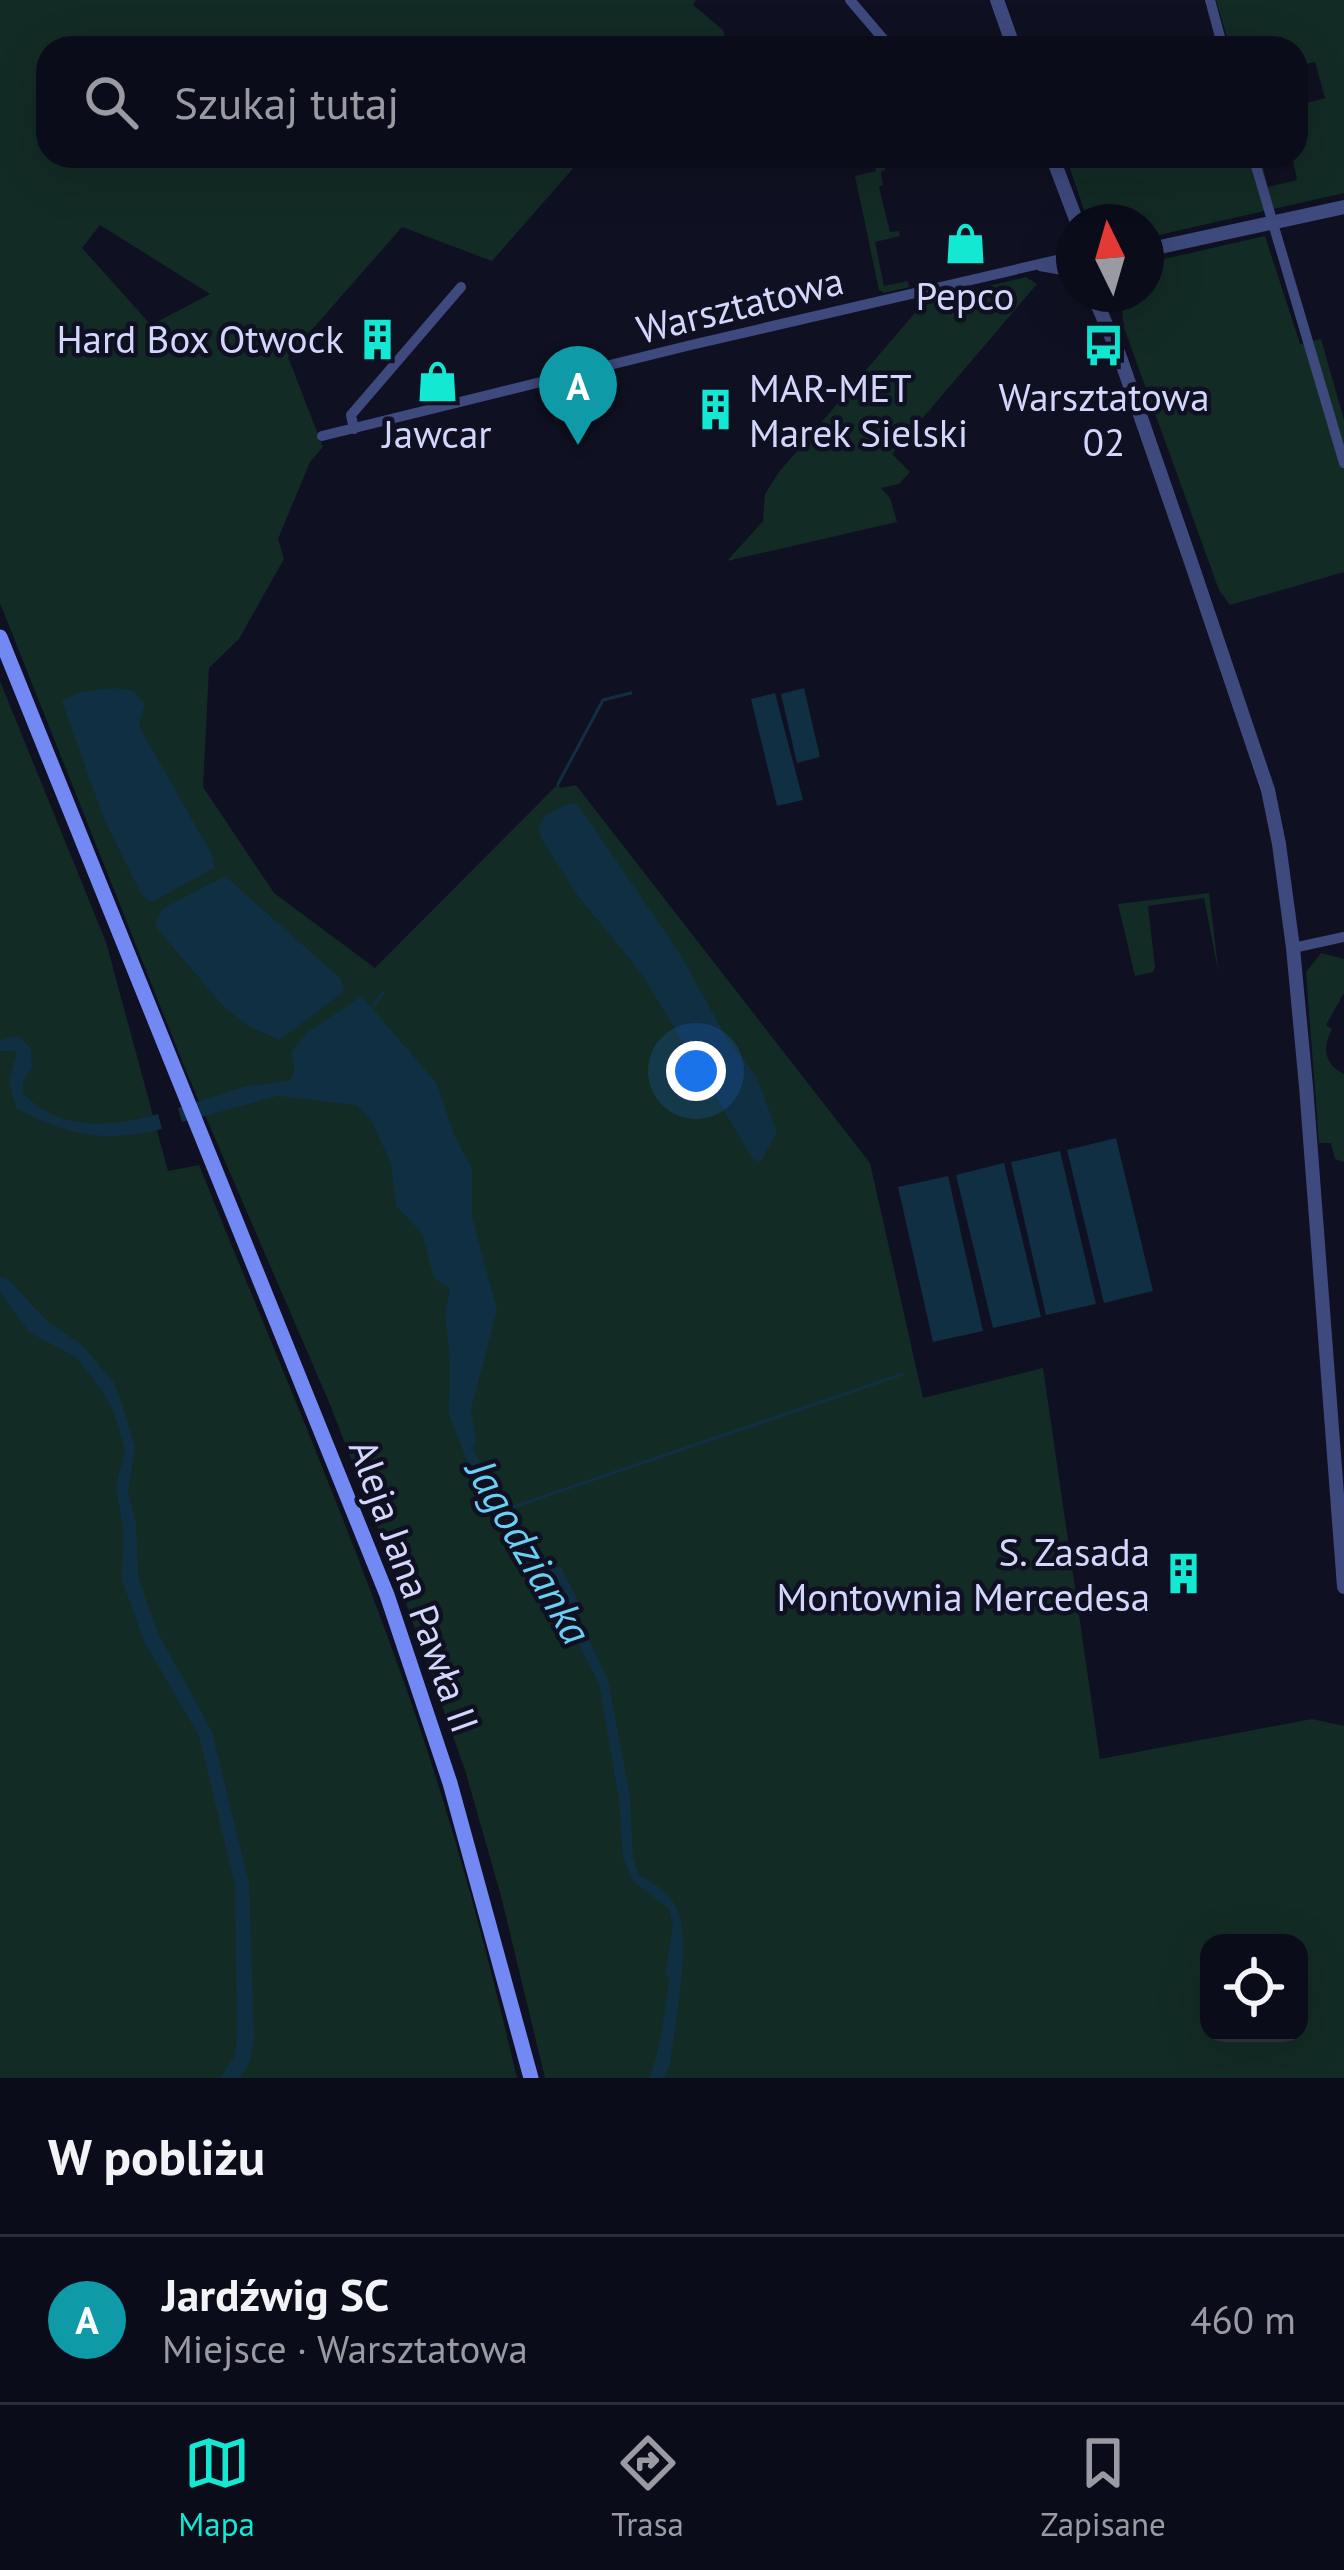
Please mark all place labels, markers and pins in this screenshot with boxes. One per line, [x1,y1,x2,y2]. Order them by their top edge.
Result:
shop icon: Pepco [942,221,988,267]
place label: Pepco [916,270,1014,321]
place label: Hard Box Otwock [56,313,344,364]
building icon: Hard Box Otwock [355,316,401,362]
bus stop icon: Warsztatowa 02 [1081,322,1127,368]
pin: A [539,346,617,445]
shop icon: Jawcar [414,359,460,405]
place label: MAR-MET Marek Sielski [749,362,968,458]
place label: Warsztatowa 02 [999,371,1210,467]
building icon: MAR-MET Marek Sielski [692,387,738,433]
place label: Jawcar [380,408,492,459]
place label: S. Zasada Montownia Mercedesa [776,1526,1150,1622]
building icon: S. Zasada Montownia Mercedesa [1161,1551,1207,1597]

